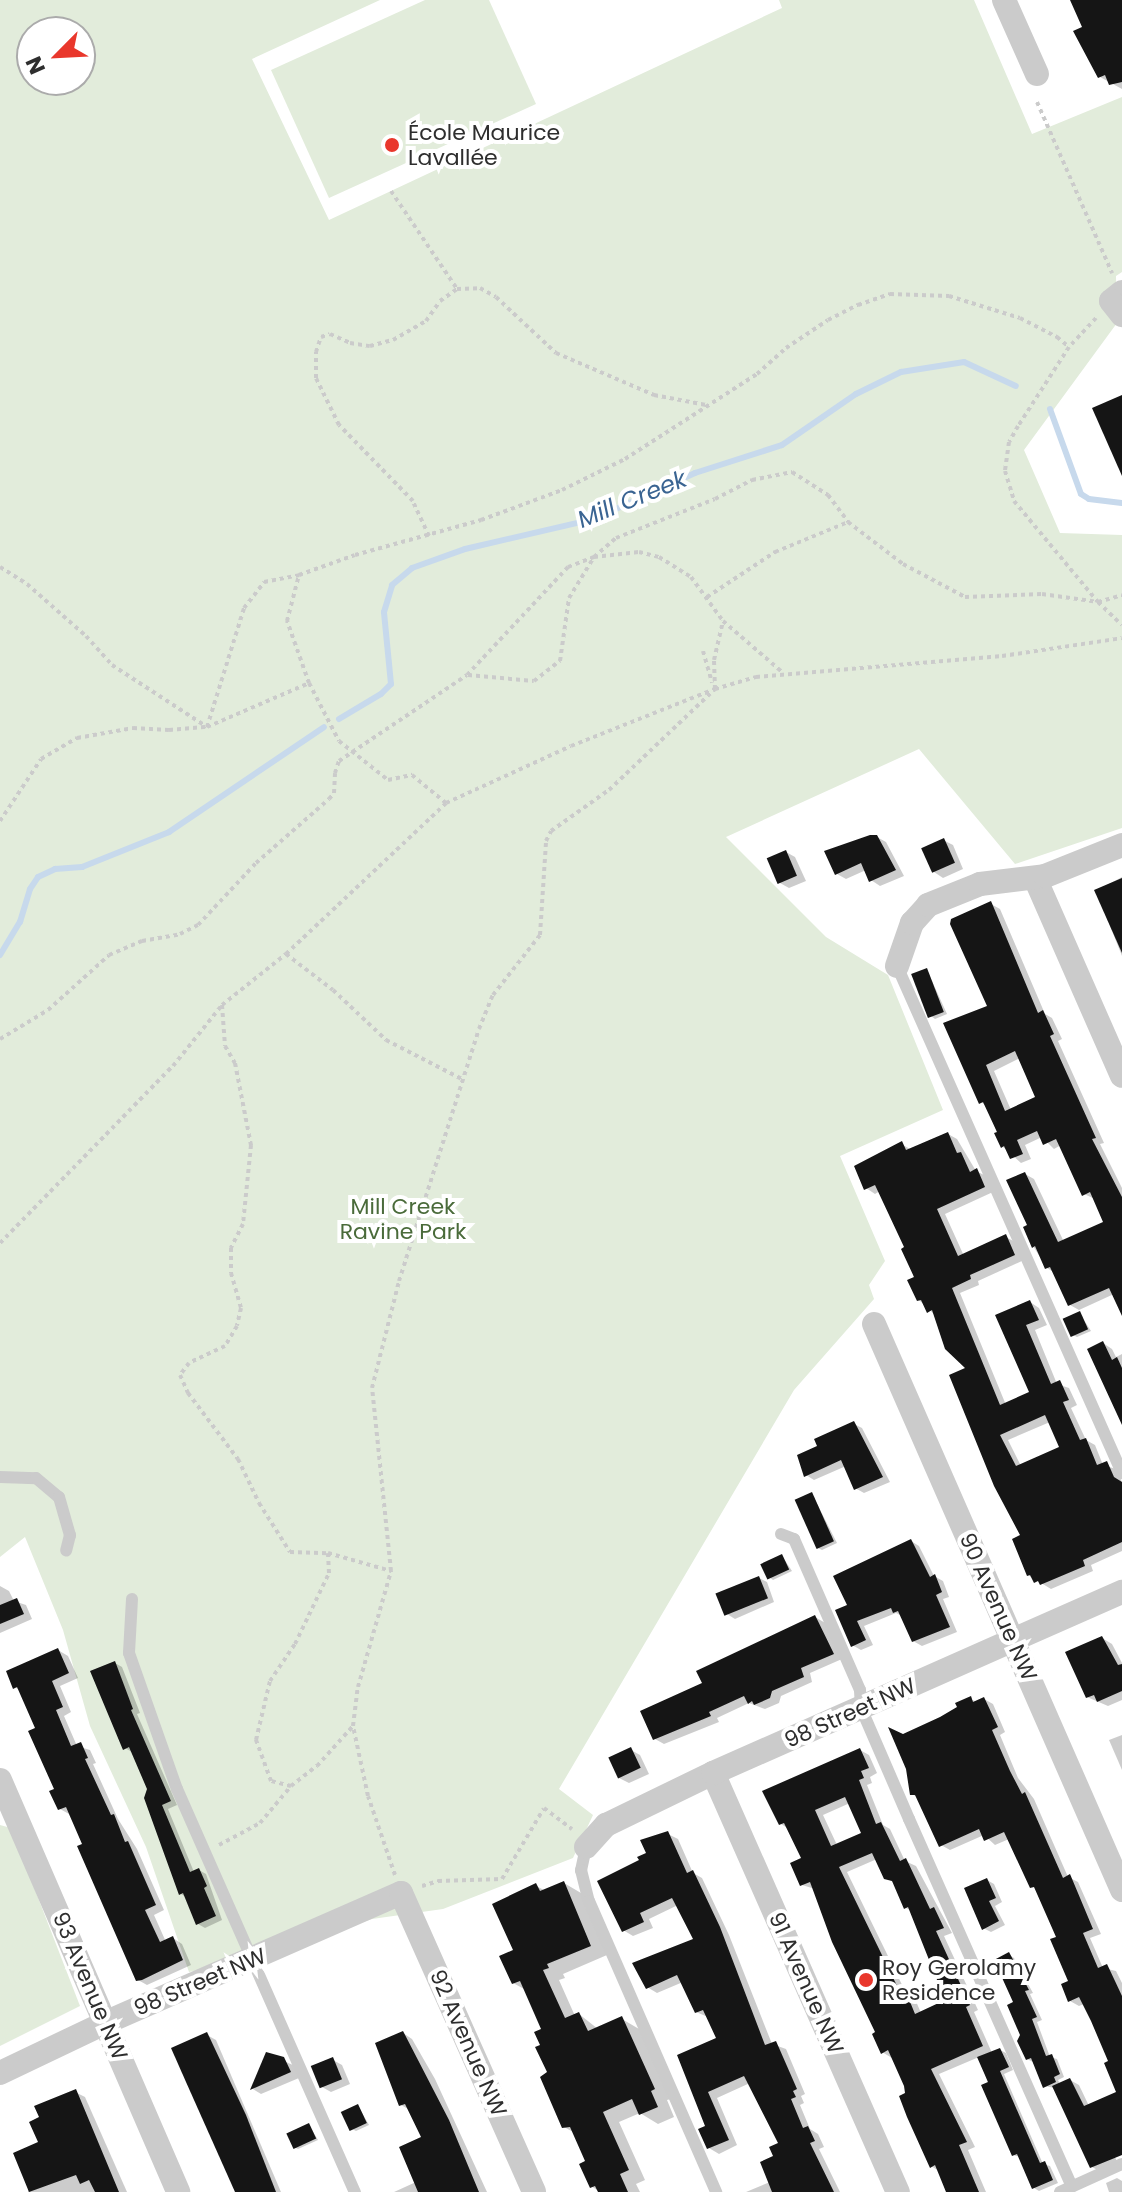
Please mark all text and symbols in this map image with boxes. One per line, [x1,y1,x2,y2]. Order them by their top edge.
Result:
north arrow [16,16,96,96]
text: N [18,51,53,79]
place label: École Maurice Lavallée [408,119,560,170]
marker: École Maurice Lavallée [383,136,401,154]
water label: Mill Creek [573,464,691,534]
park label: Mill Creek Ravine Park [340,1193,466,1244]
street label: 90 Avenue NW [954,1529,1042,1685]
street label: 98 Street NW [780,1672,920,1754]
street label: 93 Avenue NW [47,1908,133,2064]
street label: 91 Avenue NW [763,1908,849,2058]
street label: 98 Street NW [130,1942,270,2022]
place label: Roy Gerolamy Residence [882,1954,1036,2006]
street label: 92 Avenue NW [424,1966,512,2120]
marker: Roy Gerolamy Residence [857,1971,875,1989]

